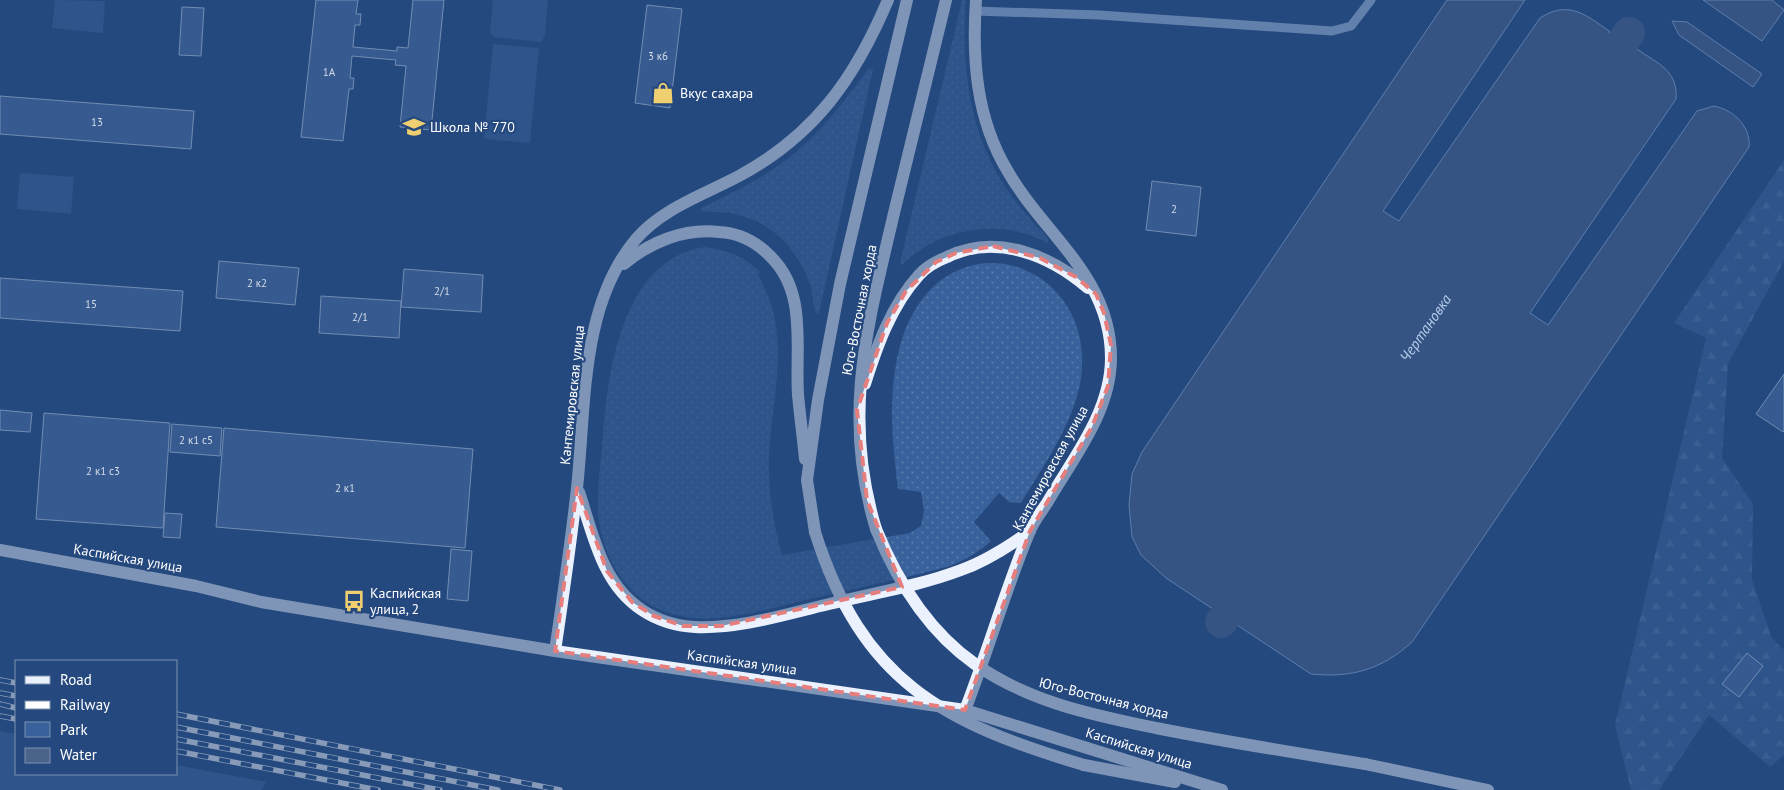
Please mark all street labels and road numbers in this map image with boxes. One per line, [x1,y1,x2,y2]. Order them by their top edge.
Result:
street label: Юго-Восточная хорда [837,243,881,377]
street label: Кантемировская улица [556,324,588,466]
street label: Кантемировская улица [1008,402,1092,534]
street label: Каспийская улица [72,540,184,576]
street label: Каспийская улица [686,645,798,679]
street label: Юго-Восточная хорда [1037,673,1171,723]
street label: Каспийская улица [1084,723,1195,773]

